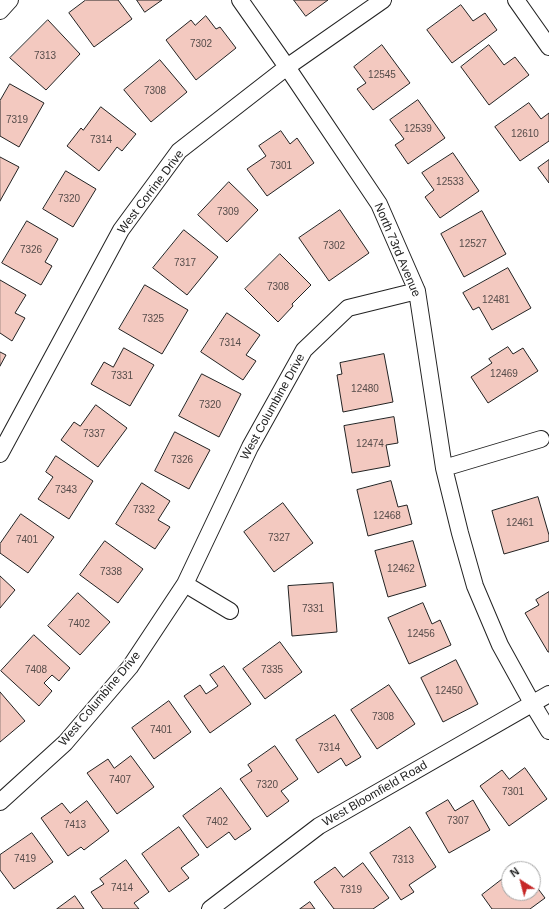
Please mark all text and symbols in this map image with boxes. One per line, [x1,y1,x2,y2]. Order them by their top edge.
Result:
house number: 7302 [190,38,212,50]
house number: 7313 [34,50,56,62]
house number: 12545 [368,69,396,81]
house number: 7308 [144,85,166,97]
house number: 7319 [6,114,28,126]
house number: 12539 [404,123,432,135]
house number: 12610 [511,128,539,140]
house number: 7314 [90,134,112,146]
street label: West Corrine Drive [115,147,187,237]
house number: 7301 [270,160,292,172]
house number: 12533 [436,176,464,188]
house number: 7320 [58,193,80,205]
street label: North 73rd Avenue [371,201,423,299]
house number: 7309 [217,206,239,218]
house number: 12527 [459,238,487,250]
house number: 7302 [323,240,345,252]
house number: 7326 [20,244,42,256]
house number: 7317 [174,257,196,269]
house number: 7308 [267,281,289,293]
house number: 12481 [482,294,510,306]
house number: 7325 [142,313,164,325]
house number: 7314 [219,337,241,349]
street label: West Columbine Drive [238,351,308,463]
house number: 12469 [490,368,518,380]
house number: 7331 [111,370,133,382]
house number: 12480 [351,383,379,395]
house number: 7320 [199,399,221,411]
house number: 7337 [83,428,105,440]
house number: 12474 [356,438,384,450]
house number: 7326 [171,454,193,466]
house number: 7343 [55,484,77,496]
house number: 7332 [133,504,155,516]
house number: 12468 [373,510,401,522]
house number: 12461 [506,517,534,529]
house number: 7327 [268,532,290,544]
house number: 7401 [16,534,38,546]
house number: 12462 [387,563,415,575]
house number: 7338 [100,566,122,578]
house number: 7331 [302,603,324,615]
house number: 7402 [68,618,90,630]
house number: 12456 [407,628,435,640]
street label: West Columbine Drive [56,649,144,749]
house number: 7408 [25,664,47,676]
house number: 7335 [261,664,283,676]
house number: 12450 [435,685,463,697]
house number: 7308 [372,711,394,723]
house number: 7401 [150,724,172,736]
house number: 7314 [318,742,340,754]
street label: West Bloomfield Road [320,758,430,830]
house number: 7407 [109,774,131,786]
house number: 7320 [256,779,278,791]
house number: 7301 [502,786,524,798]
house number: 7307 [447,815,469,827]
house number: 7402 [206,816,228,828]
house number: 7413 [64,819,86,831]
house number: 7419 [14,853,36,865]
house number: 7313 [392,854,414,866]
north arrow [501,861,541,901]
text: N [508,865,521,879]
house number: 7414 [111,882,133,894]
house number: 7319 [340,884,362,896]

